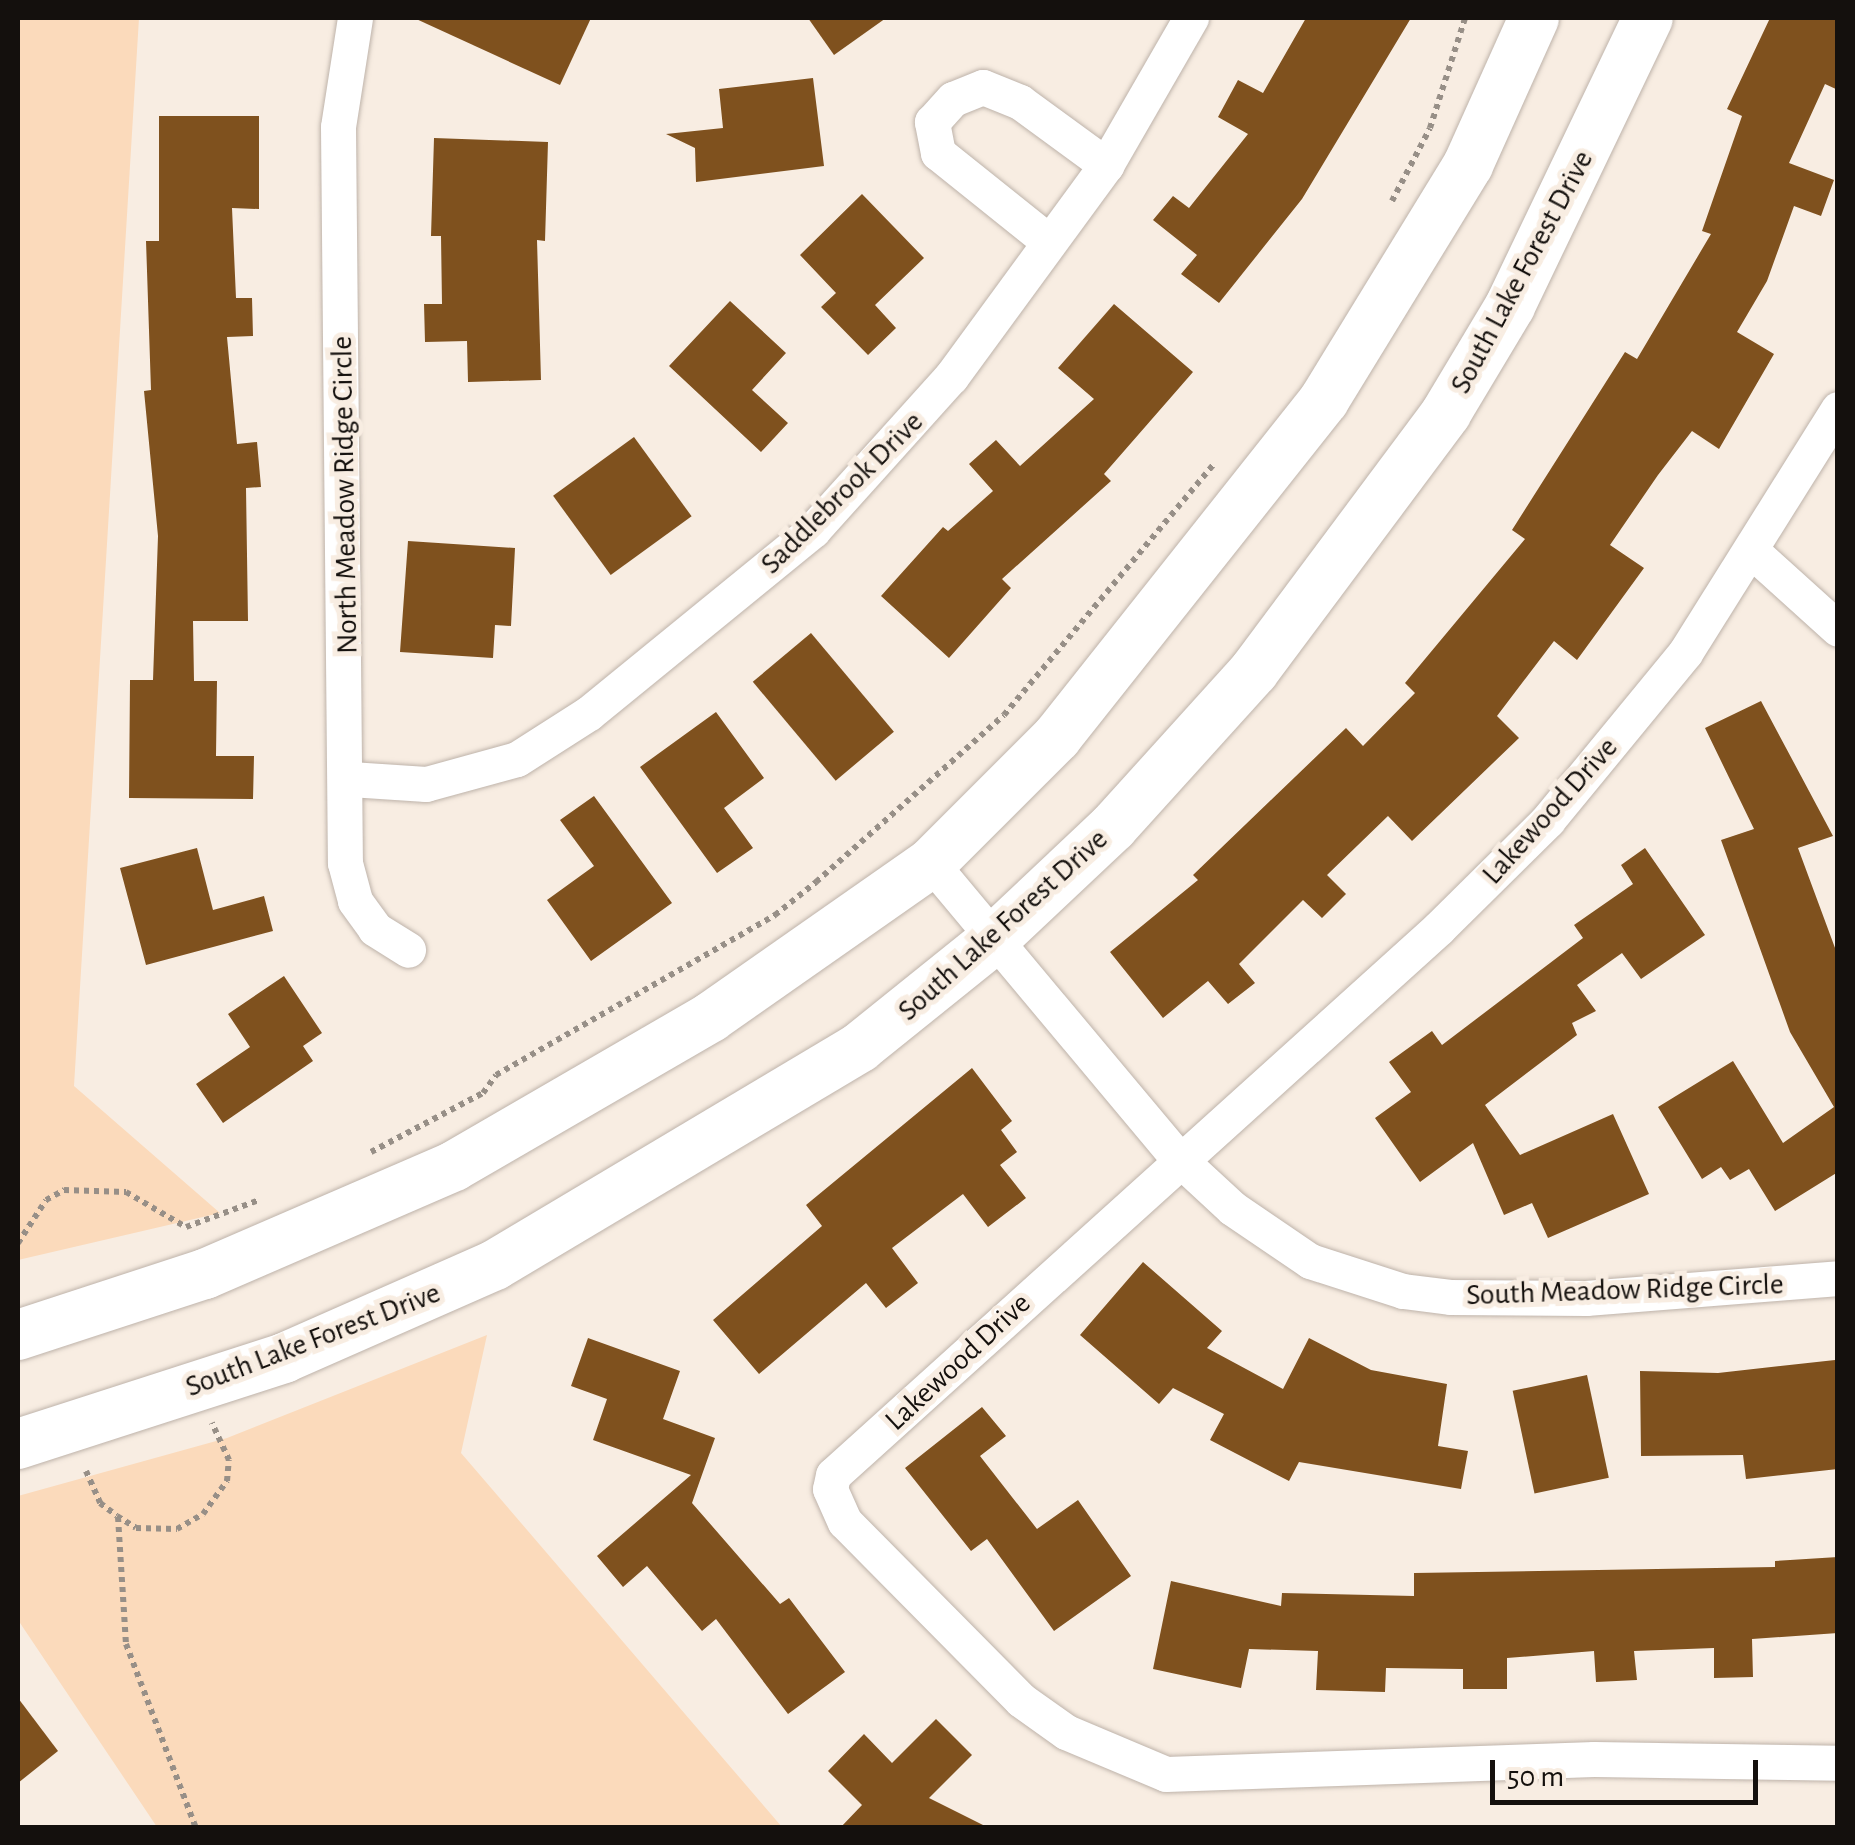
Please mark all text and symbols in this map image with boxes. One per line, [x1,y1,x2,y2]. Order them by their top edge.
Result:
street label: South Lake Forest Drive [1443,144,1601,400]
street label: North Meadow Ridge Circle [324,336,366,654]
street label: Saddlebrook Drive [753,404,931,582]
street label: Lakewood Drive [1475,730,1625,892]
street label: South Lake Forest Drive [891,821,1115,1029]
street label: South Meadow Ridge Circle [1466,1266,1784,1314]
street label: South Lake Forest Drive [181,1275,445,1405]
street label: Lakewood Drive [878,1286,1038,1438]
scale bar [1495,1740,1762,1802]
text: 50 m [1507,1762,1564,1792]

